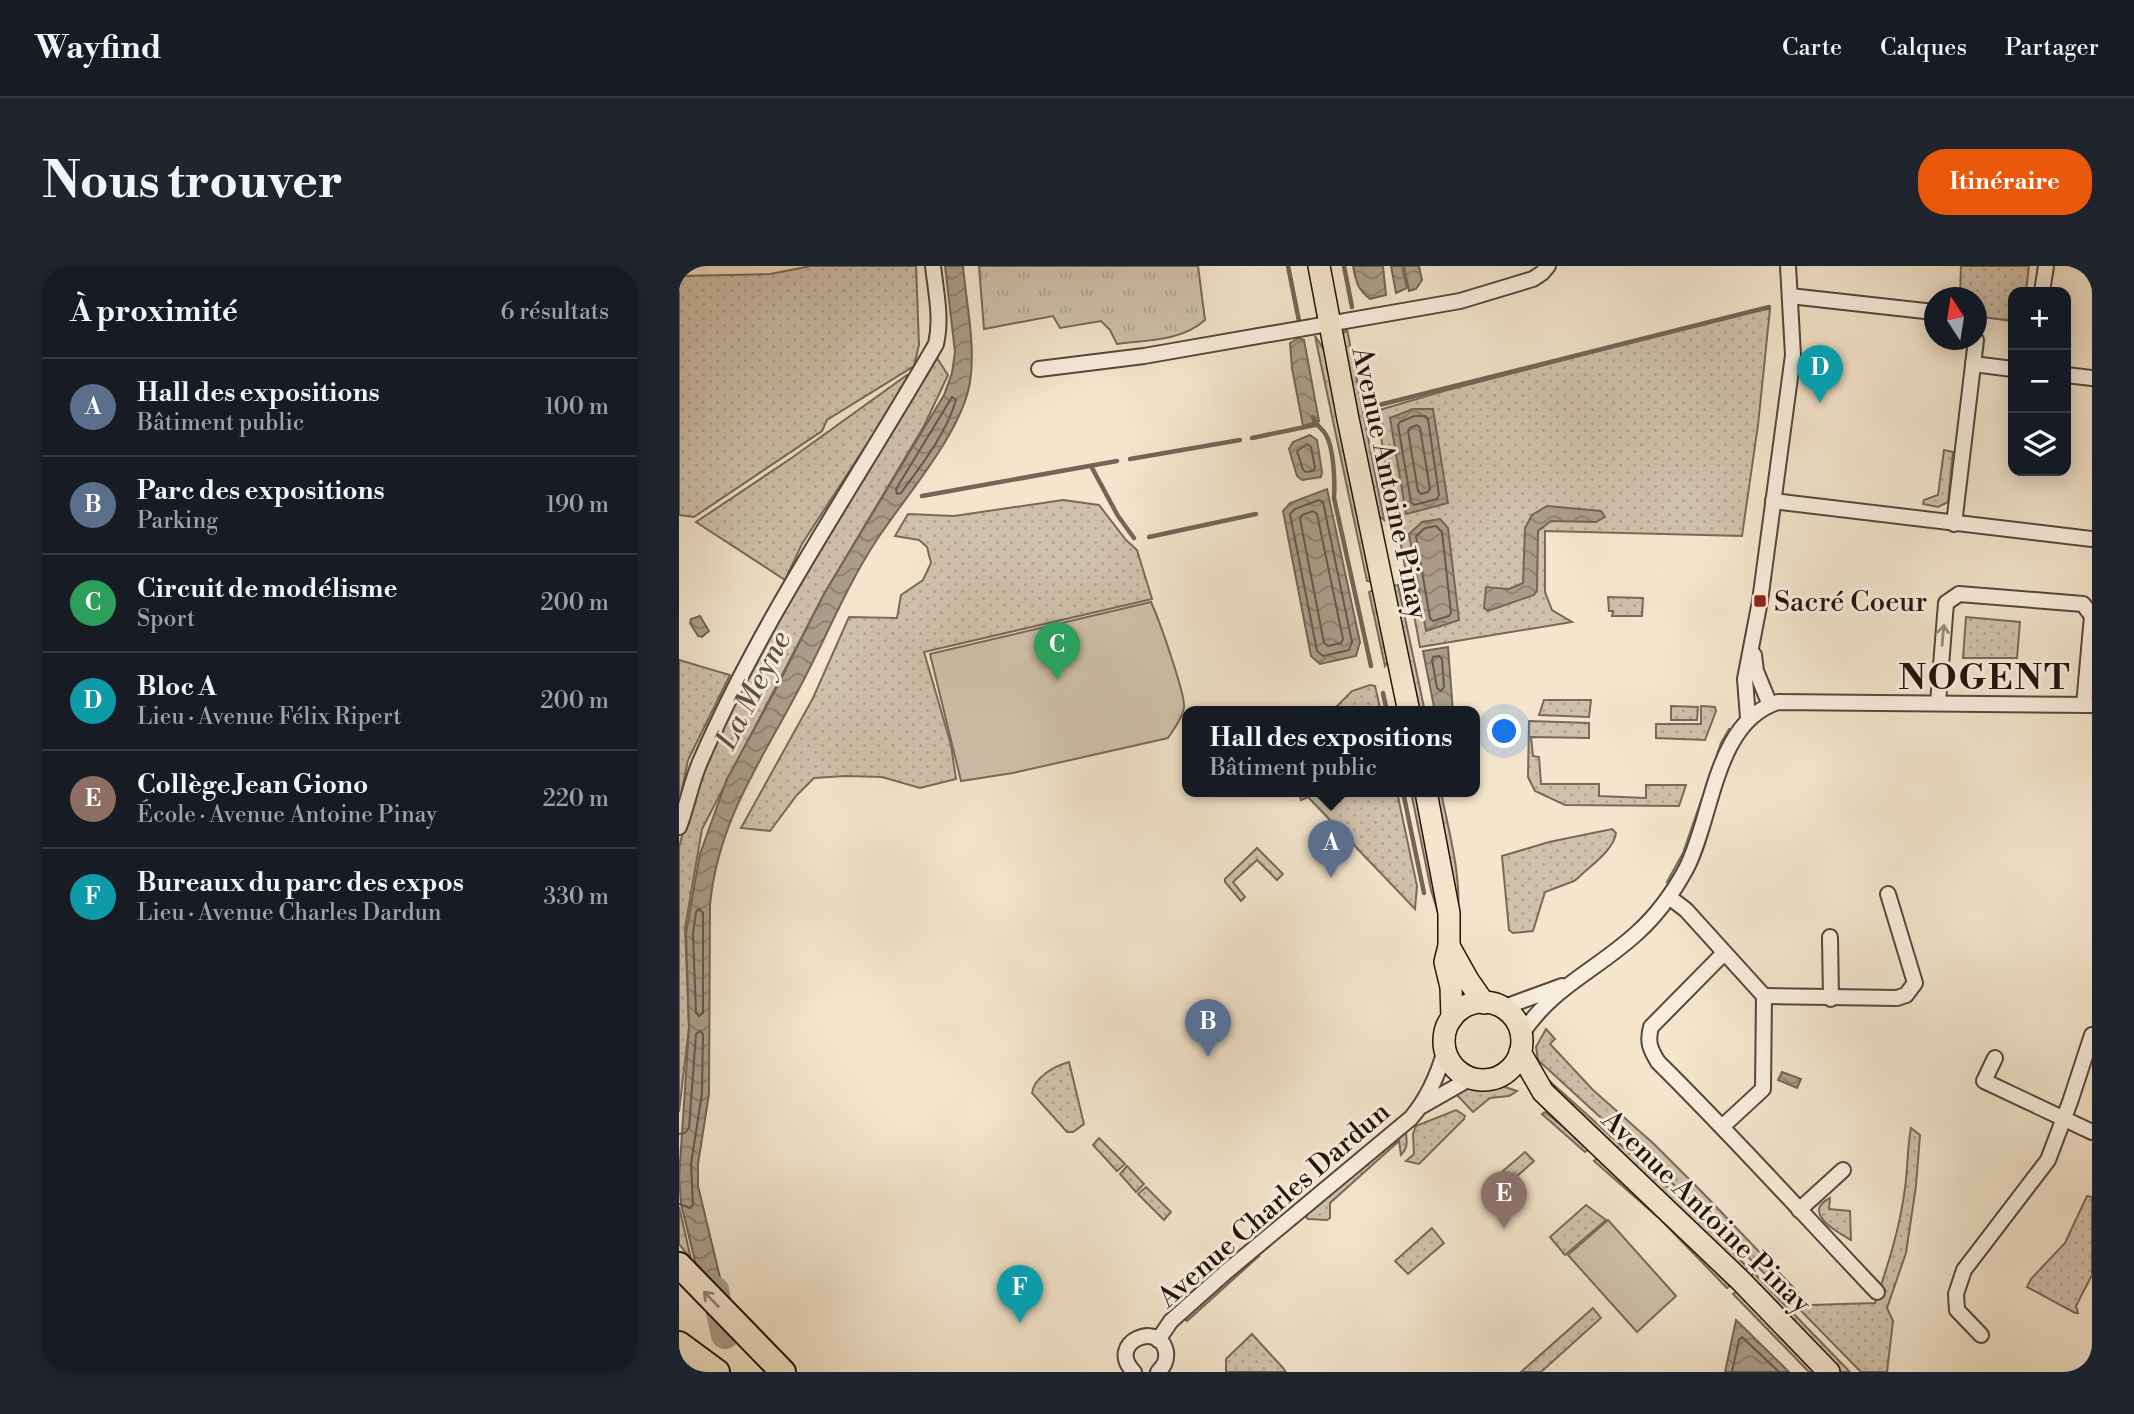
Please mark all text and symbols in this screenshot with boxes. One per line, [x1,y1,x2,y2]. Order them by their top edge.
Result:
text: Wayfind [35,28,162,69]
text: Carte [1782,33,1842,63]
text: Calques [1880,33,1967,63]
text: Partager [2005,33,2099,63]
button: Itinéraire [1918,149,2092,215]
text: Nous trouver [42,152,343,213]
north arrow [1924,287,1987,350]
map controls [2008,287,2071,476]
button: + [2008,287,2071,350]
text: À proximité [70,293,238,331]
text: 6 résultats [501,298,609,326]
street label: Avenue Antoine Pinay [1343,343,1436,623]
pin: D [1797,345,1843,403]
button: − [2008,350,2071,413]
text: Hall des expositions [137,377,380,409]
text: A [85,393,101,421]
text: 100 m [544,393,609,421]
text: Bâtiment public [137,409,304,437]
button: layers [2008,413,2071,476]
text: Parc des expositions [137,475,385,507]
text: B [84,491,102,519]
text: 190 m [546,491,609,519]
text: Parking [137,507,218,535]
text: Circuit de modélisme [137,573,397,605]
place label: Sacré Coeur [1774,585,1927,620]
text: C [85,589,101,617]
text: 200 m [541,589,609,617]
marker: Sacré Coeur [1752,593,1768,609]
text: Sport [137,605,195,633]
pin: C [1034,622,1080,680]
one-way arrow [1937,624,1950,647]
water label: La Meyne [707,625,800,757]
district label: NOGENT [1899,657,2071,700]
text: Bloc A [137,671,217,703]
text: D [84,687,102,715]
text: 200 m [541,687,609,715]
text: Lieu · Avenue Félix Ripert [137,703,401,731]
popup [1182,706,1480,797]
your location [1487,714,1521,748]
text: Hall des expositions [1210,722,1452,754]
text: Bâtiment public [1210,754,1377,782]
text: Collège Jean Giono [137,769,368,801]
text: E [85,785,101,813]
text: 220 m [543,785,609,813]
text: École · Avenue Antoine Pinay [137,801,437,829]
pin: A [1308,820,1354,878]
text: Bureaux du parc des expos [137,867,464,899]
text: F [85,883,101,911]
text: 330 m [543,883,609,911]
text: Lieu · Avenue Charles Dardun [137,899,441,927]
pin: B [1185,999,1231,1057]
street label: Avenue Charles Dardun [1150,1094,1398,1316]
street label: Avenue Antoine Pinay [1593,1102,1818,1321]
pin: E [1481,1171,1527,1229]
pin: F [997,1265,1043,1323]
one-way arrow [702,1291,719,1308]

